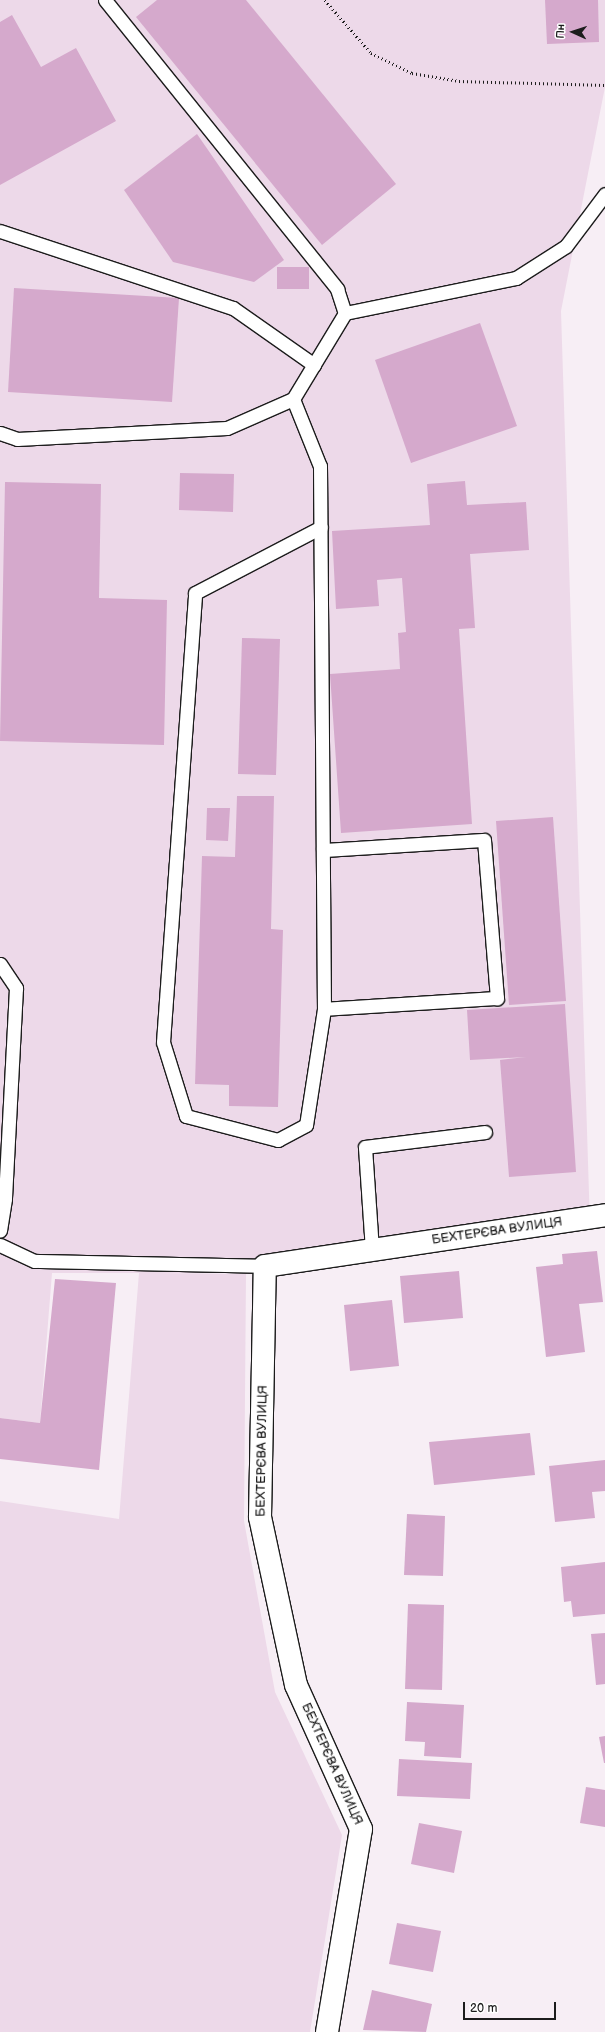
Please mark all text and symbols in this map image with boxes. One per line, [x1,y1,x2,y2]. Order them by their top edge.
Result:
north arrow [553,12,593,52]
text: Пн [554,24,567,39]
street label: БЕХТЕРЄВА ВУЛИЦЯ [431,1214,563,1248]
street label: БЕХТЕРЄВА ВУЛИЦЯ [253,1385,271,1517]
street label: БЕХТЕРЄВА ВУЛИЦЯ [298,1701,366,1827]
scale bar [465,1994,558,2020]
text: 20 m [470,2001,497,2016]

